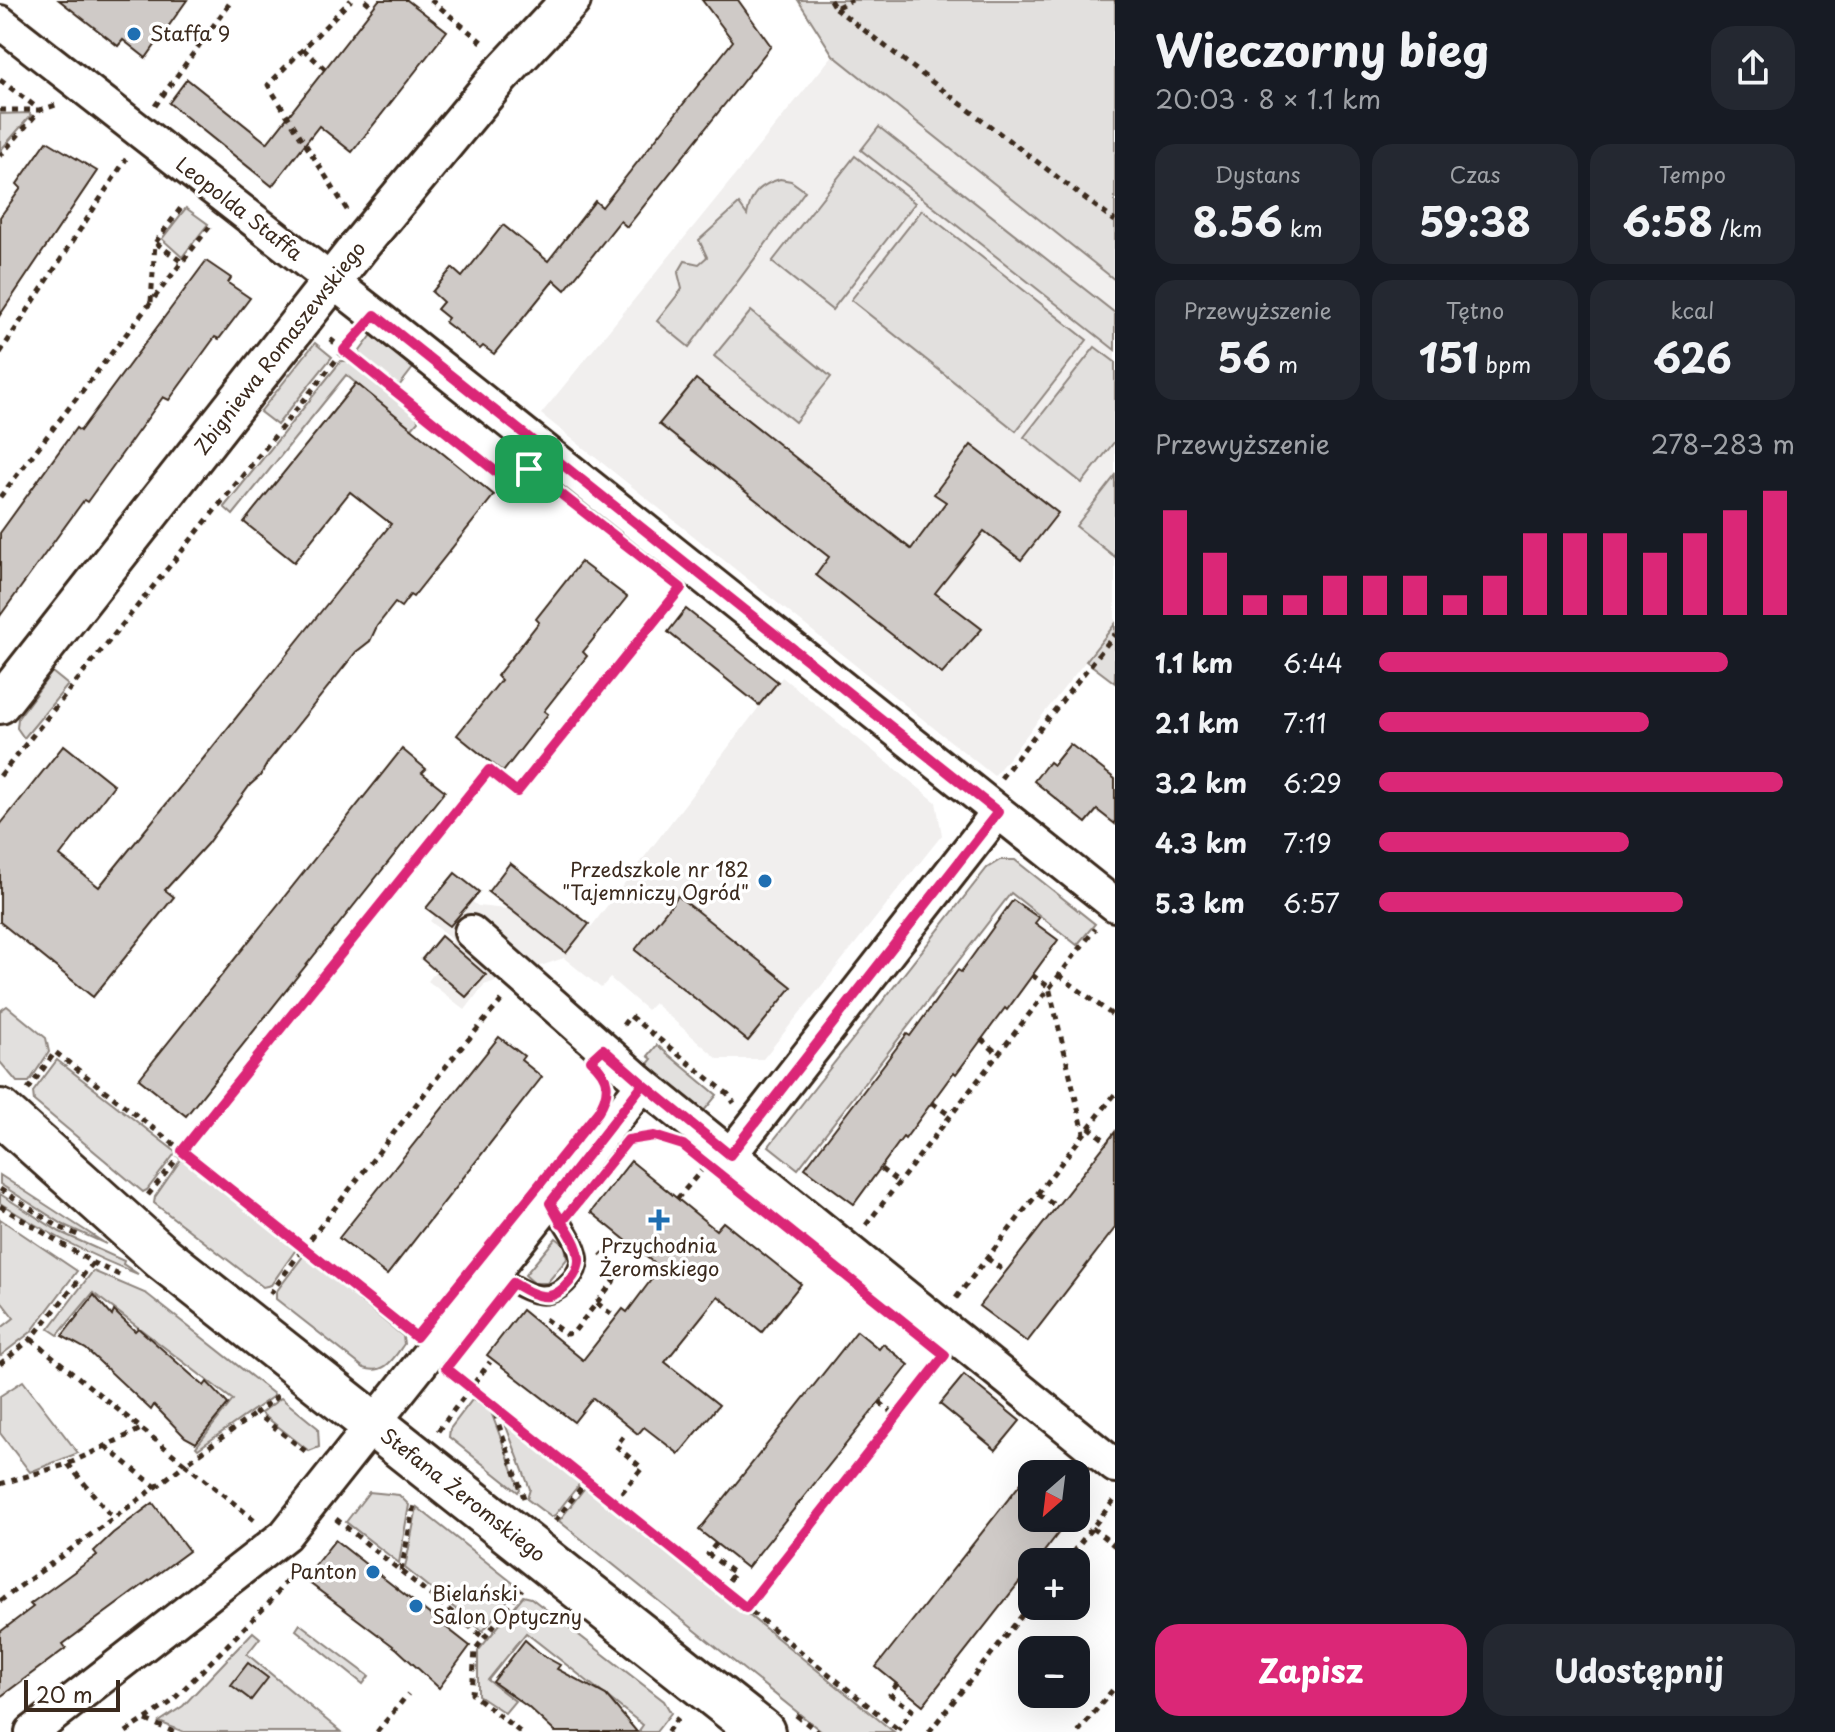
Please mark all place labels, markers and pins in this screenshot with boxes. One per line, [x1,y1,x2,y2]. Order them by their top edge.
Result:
place label: Staffa 9 [150,18,230,48]
marker: Staffa 9 [125,25,143,43]
pin [495,435,563,503]
place label: Przedszkole nr 182 "Tajemniczy Ogród" [562,854,749,907]
marker: Przedszkole nr 182 "Tajemniczy Ogród" [756,872,774,890]
marker: Przychodnia Żeromskiego [648,1209,670,1231]
place label: Przychodnia Żeromskiego [599,1230,719,1283]
place label: Panton [290,1556,357,1586]
marker: Panton [364,1563,382,1581]
place label: Bielański Salon Optyczny [432,1578,582,1631]
marker: Bielański Salon Optyczny [407,1597,425,1615]

